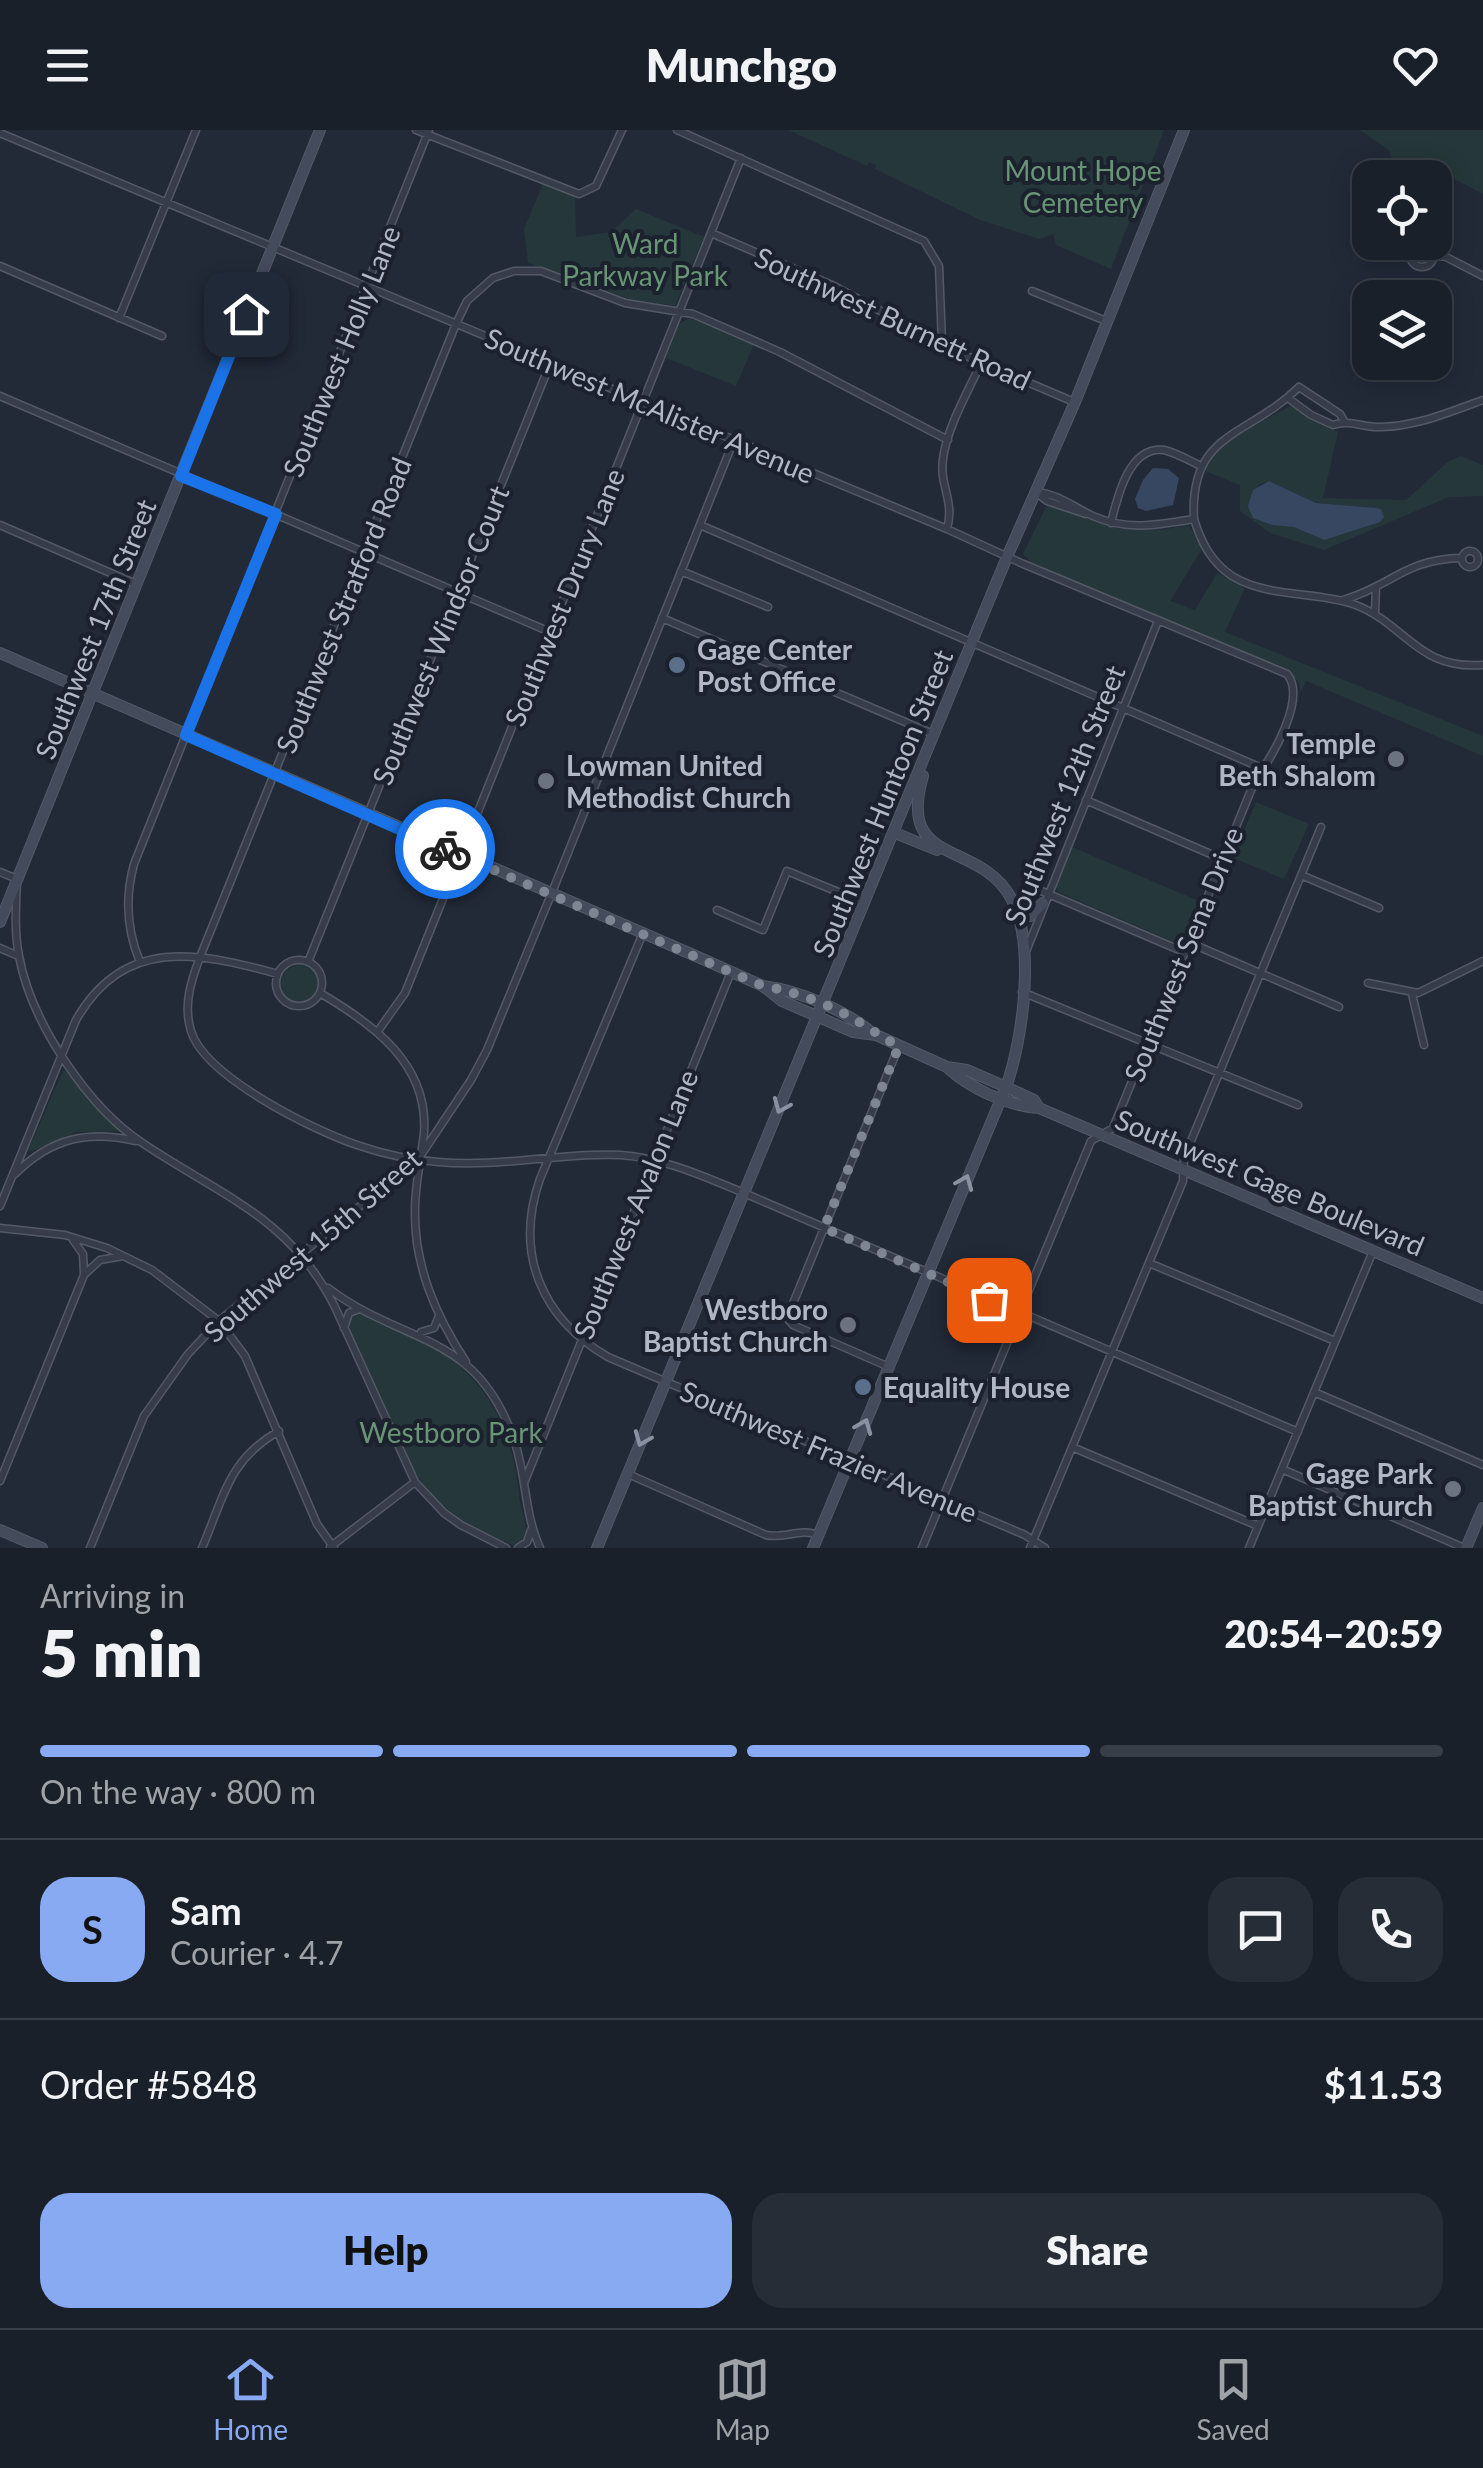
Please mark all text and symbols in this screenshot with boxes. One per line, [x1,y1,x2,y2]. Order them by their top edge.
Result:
icon: menu [40,38,95,93]
text: Munchgo [646,38,837,92]
icon: heart [1388,38,1443,93]
park label: Mount Hope Cemetery [1005,153,1161,219]
map controls [1352,160,1452,380]
button: locate [1352,160,1452,260]
street label: Southwest Holly Lane [275,221,407,481]
park label: Ward Parkway Park [562,226,729,292]
street label: Southwest Burnett Road [750,239,1036,397]
pin [204,272,289,357]
button: layers [1352,280,1452,380]
icon: home [219,287,274,342]
street label: Southwest McAlister Avenue [480,320,820,490]
street label: Southwest Stratford Road [268,452,418,758]
street label: Southwest Drury Lane [497,463,631,731]
street label: Southwest Windsor Court [364,480,516,790]
street label: Southwest 17th Street [27,494,163,764]
place label: Gage Center Post Office [697,632,853,698]
street label: Southwest Huntoon Street [805,644,959,962]
marker: Gage Center Post Office [666,654,688,676]
street label: Southwest 12th Street [996,660,1132,930]
place label: Temple Beth Shalom [1218,726,1376,792]
place label: Lowman United Methodist Church [566,748,791,814]
marker: Temple Beth Shalom [1385,748,1407,770]
marker: Lowman United Methodist Church [535,770,557,792]
courier [395,799,495,899]
icon: bike [418,822,473,877]
street label: Southwest Sena Drive [1116,822,1250,1086]
street label: Southwest Avalon Lane [565,1065,705,1343]
one-way arrow [773,1096,793,1114]
street label: Southwest Gage Boulevard [1110,1101,1430,1263]
street label: Southwest 15th Street [196,1141,428,1349]
one-way arrow [954,1175,974,1192]
pin [947,1258,1032,1343]
icon: bag [962,1273,1017,1328]
place label: Westboro Baptist Church [643,1292,828,1358]
marker: Westboro Baptist Church [837,1314,859,1336]
place label: Equality House [883,1370,1070,1404]
street label: Southwest Frazier Avenue [675,1373,983,1529]
marker: Equality House [852,1376,874,1398]
park label: Westboro Park [359,1415,543,1449]
one-way arrow [853,1418,873,1435]
one-way arrow [634,1429,654,1446]
place label: Gage Park Baptist Church [1248,1456,1433,1522]
marker: Gage Park Baptist Church [1442,1478,1464,1500]
text: Arriving in [40,1576,185,1615]
text: 20:54–20:59 [1224,1610,1443,1656]
text: 5 min [40,1613,202,1691]
text: On the way · 800 m [40,1772,316,1811]
button: chat [1208,1877,1313,1982]
button: phone [1338,1877,1443,1982]
text: Sam [170,1887,242,1933]
text: S [82,1906,103,1952]
text: Courier · 4.7 [170,1933,344,1972]
text: Order #5848 [40,2061,257,2107]
text: $11.53 [1324,2061,1443,2107]
button: Help [40,2193,732,2308]
button: Share [752,2193,1443,2308]
tab: Home [213,2352,288,2446]
tab: Map [715,2352,770,2446]
tab: Saved [1197,2352,1270,2446]

